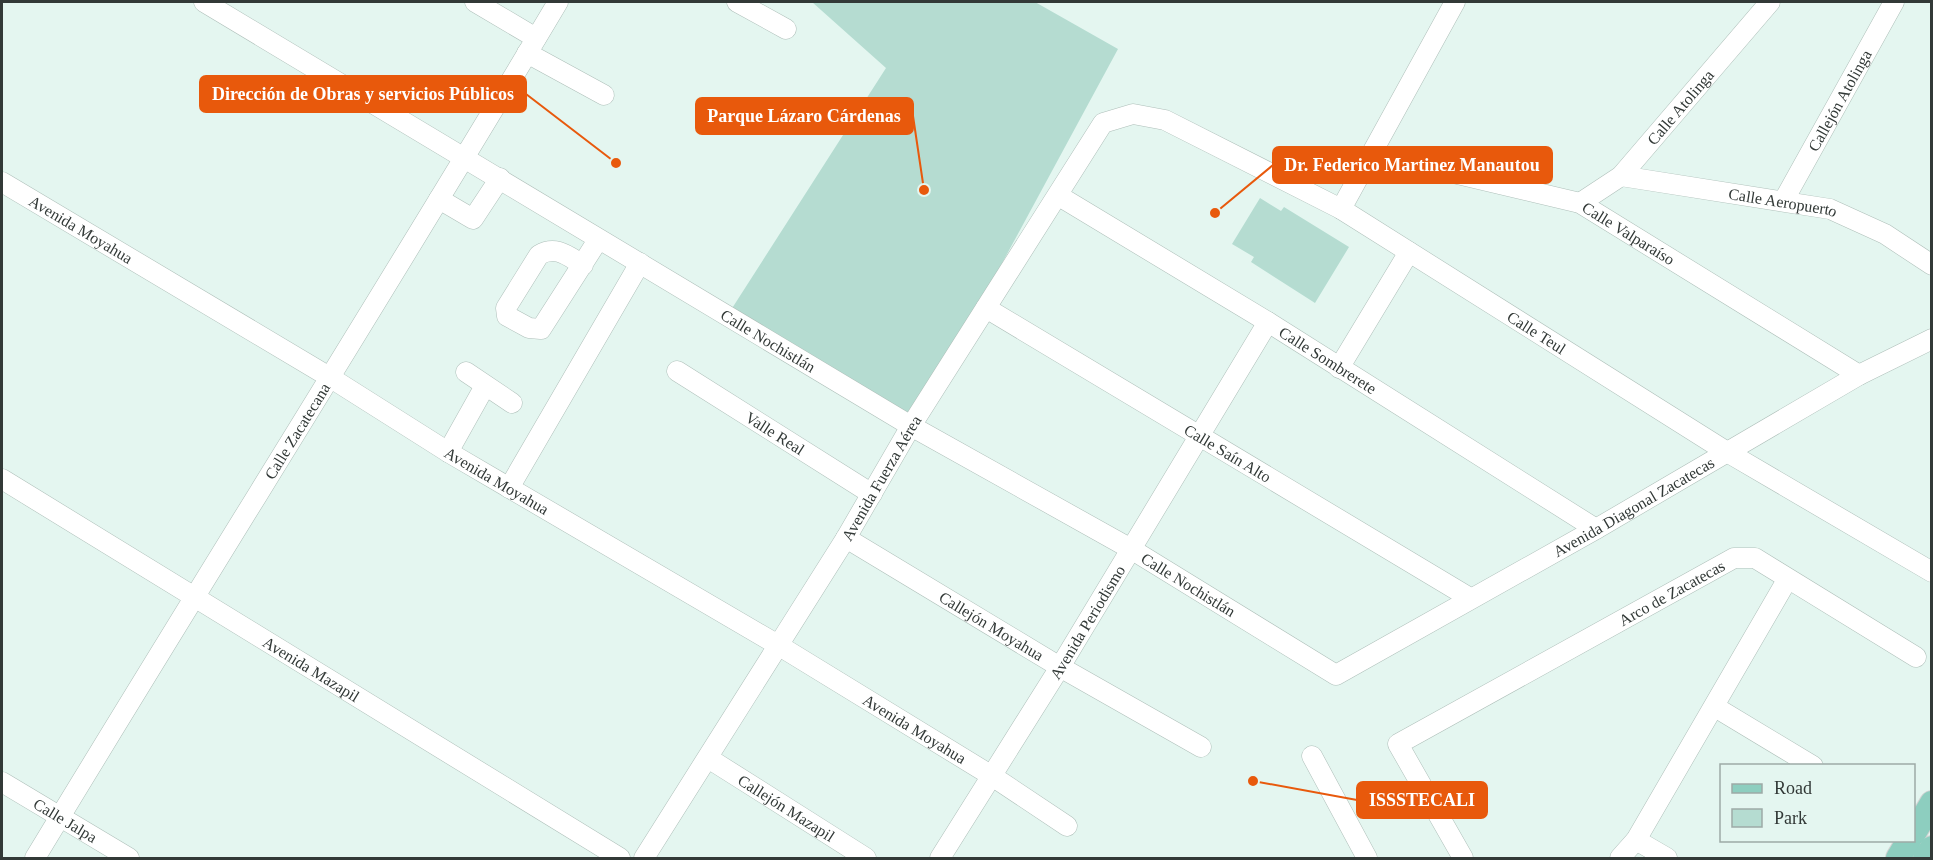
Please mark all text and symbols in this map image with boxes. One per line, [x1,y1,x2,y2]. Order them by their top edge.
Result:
street label: Callejón Atolinga [1805,47,1875,154]
street label: Calle Atolinga [1644,66,1717,148]
callout: Dirección de Obras y servicios Públicos [200,76,526,112]
text: Dirección de Obras y servicios Públicos [212,84,514,104]
callout: Parque Lázaro Cárdenas [696,98,913,134]
text: Parque Lázaro Cárdenas [707,106,901,126]
callout: Dr. Federico Martinez Manautou [1273,147,1552,183]
text: Dr. Federico Martinez Manautou [1284,155,1540,175]
street label: Calle Aeropuerto [1727,185,1840,220]
street label: Avenida Moyahua [26,192,136,267]
street label: Calle Valparaíso [1579,199,1678,268]
street label: Calle Nochistlán [718,306,818,376]
street label: Calle Teul [1504,308,1569,358]
street label: Calle Sombrerete [1276,323,1379,397]
street label: Calle Zacatecana [261,380,333,482]
street label: Valle Real [742,408,808,458]
street label: Avenida Fuerza Aérea [838,412,925,544]
street label: Calle Saín Alto [1181,421,1274,486]
street label: Avenida Moyahua [442,444,552,518]
street label: Avenida Diagonal Zacatecas [1551,454,1717,560]
street label: Calle Nochistlán [1138,550,1238,620]
street label: Arco de Zacatecas [1616,557,1728,629]
street label: Avenida Periodismo [1047,562,1128,682]
street label: Callejón Moyahua [936,588,1047,664]
street label: Avenida Mazapil [260,633,363,705]
street label: Avenida Moyahua [860,691,969,767]
legend [1720,764,1915,842]
street label: Callejón Mazapil [735,771,838,845]
text: Road [1774,778,1812,798]
callout: ISSSTECALI [1357,782,1487,818]
text: ISSSTECALI [1369,790,1475,810]
street label: Calle Jalpa [31,795,100,846]
text: Park [1774,808,1807,828]

